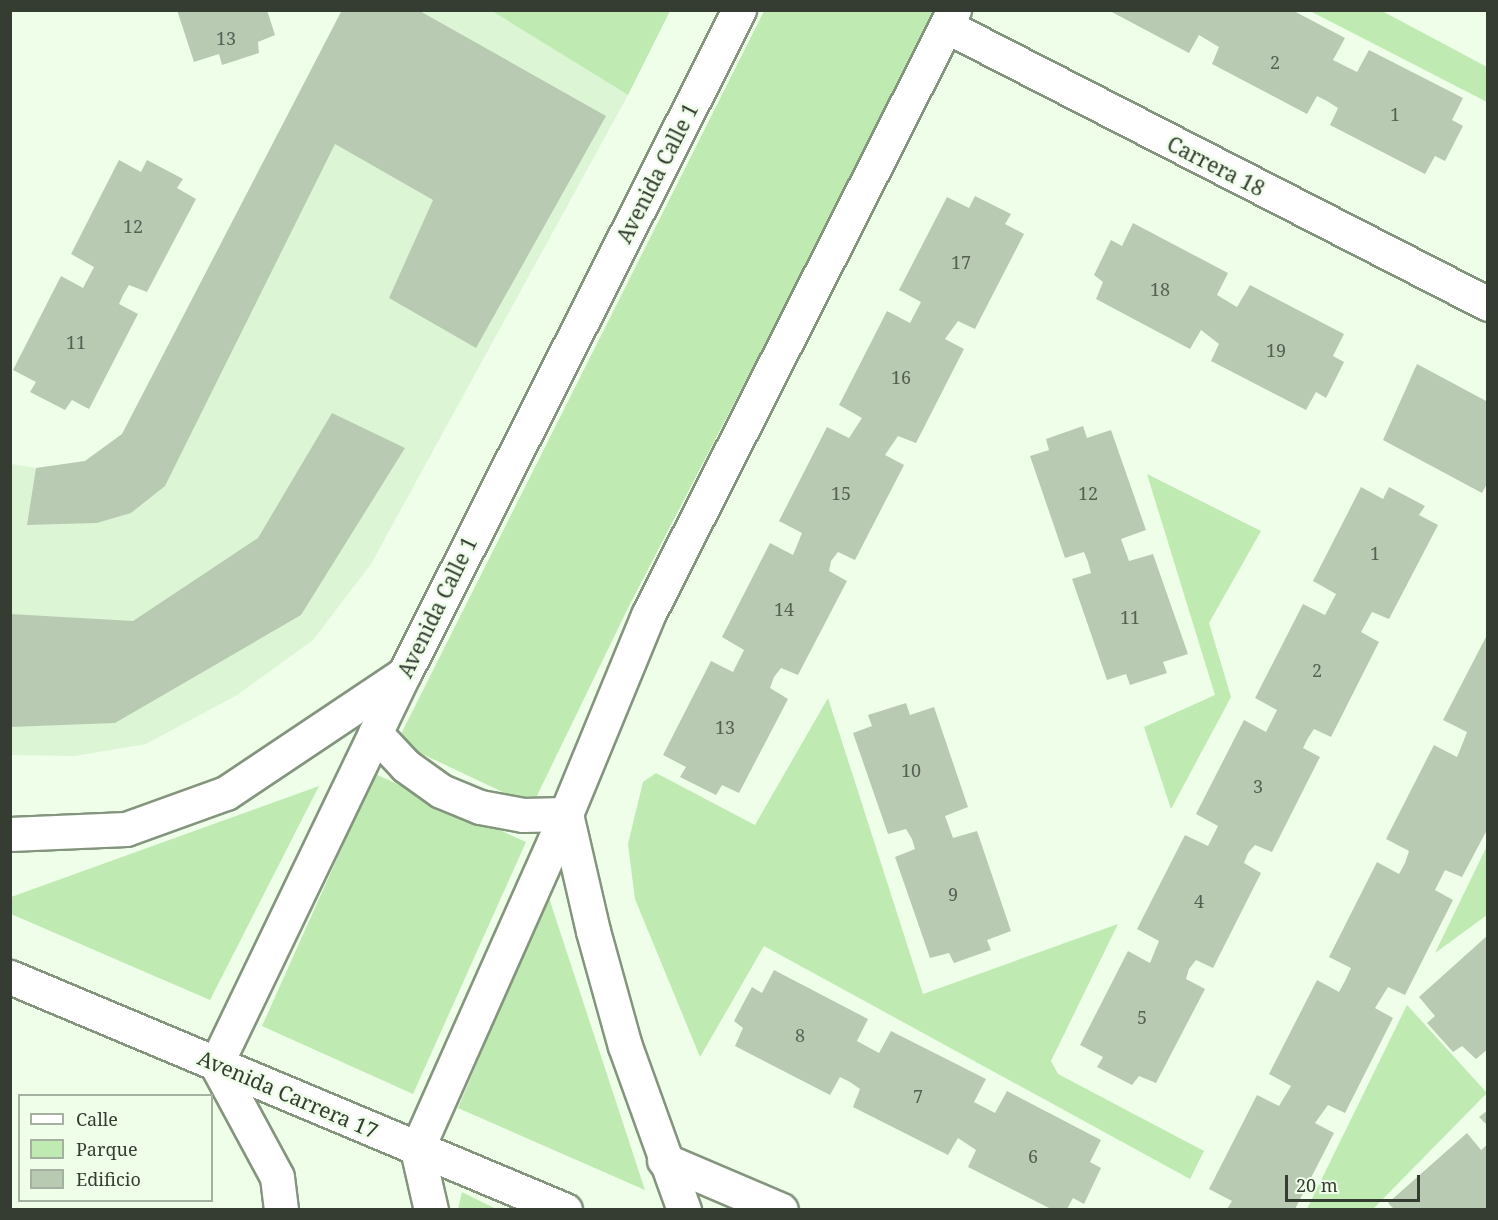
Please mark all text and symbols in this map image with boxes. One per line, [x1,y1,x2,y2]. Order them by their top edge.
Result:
house number: 13 [216,27,236,49]
house number: 2 [1270,51,1280,73]
street label: Avenida Calle 1 [611,99,703,247]
house number: 1 [1390,103,1400,125]
street label: Carrera 18 [1163,131,1269,201]
house number: 12 [123,215,143,237]
house number: 17 [951,251,971,273]
house number: 18 [1150,278,1170,300]
house number: 11 [66,331,86,353]
house number: 19 [1266,339,1286,361]
house number: 16 [891,366,911,388]
house number: 15 [831,482,851,504]
house number: 12 [1078,482,1098,504]
street label: Avenida Calle 1 [392,532,482,682]
house number: 1 [1370,542,1380,564]
house number: 14 [774,598,794,620]
house number: 11 [1120,606,1140,628]
house number: 2 [1312,659,1322,681]
house number: 13 [715,716,735,738]
house number: 10 [901,759,921,781]
house number: 3 [1253,775,1263,797]
house number: 9 [948,883,958,905]
house number: 4 [1194,890,1204,912]
house number: 5 [1137,1006,1147,1028]
house number: 8 [795,1024,805,1046]
street label: Avenida Carrera 17 [194,1045,382,1143]
house number: 7 [913,1085,923,1107]
legend [18,1094,213,1202]
text: Calle [76,1107,118,1131]
text: Parque [76,1137,138,1161]
house number: 6 [1028,1145,1038,1167]
scale bar [1288,1163,1423,1201]
text: Edificio [76,1167,141,1191]
text: 20 m [1296,1173,1338,1197]

